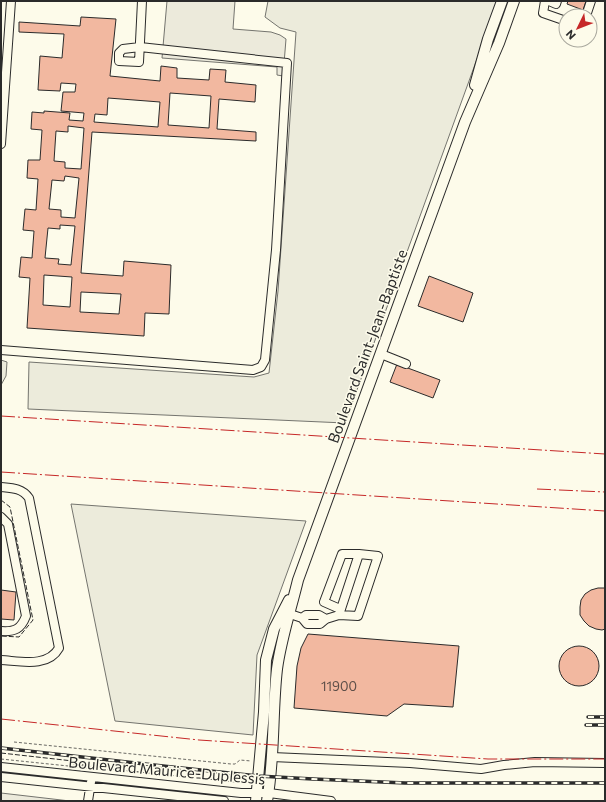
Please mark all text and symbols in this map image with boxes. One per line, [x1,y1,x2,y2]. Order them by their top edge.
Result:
north arrow [558,8,598,48]
text: N [563,28,578,43]
street label: Boulevard Saint-Jean-Baptiste [324,247,411,445]
house number: 11900 [321,678,357,694]
street label: Boulevard Maurice-Duplessis [68,752,266,788]

